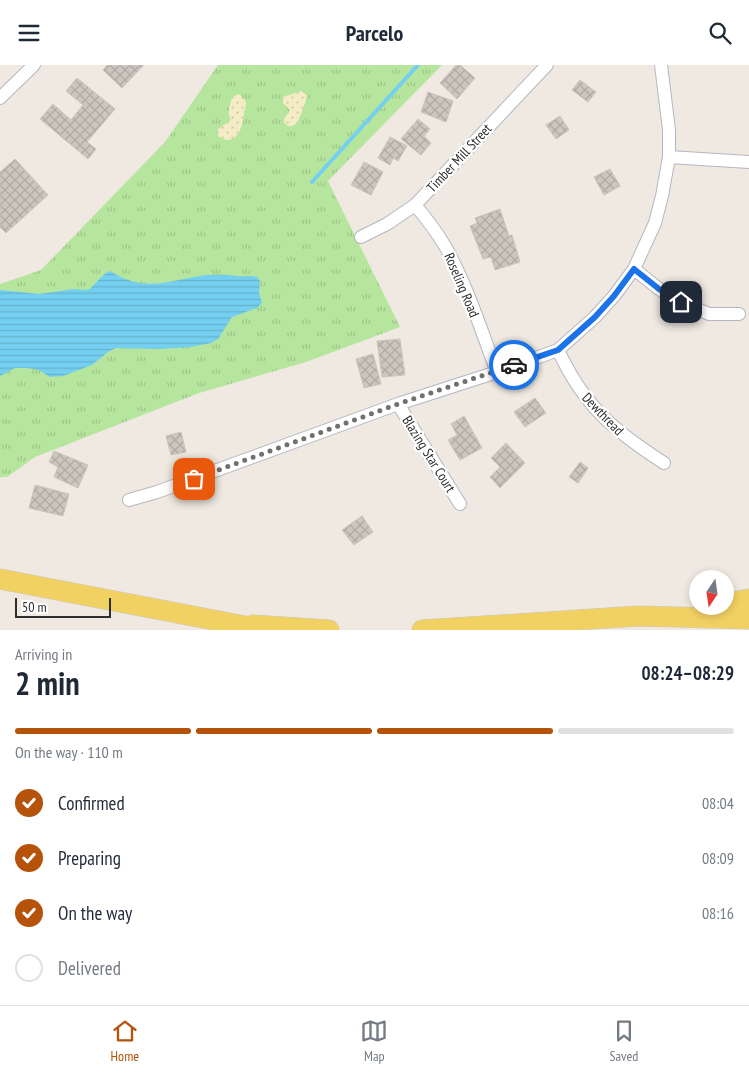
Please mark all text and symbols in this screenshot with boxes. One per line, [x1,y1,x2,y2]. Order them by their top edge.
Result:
icon: menu [15,19,43,47]
text: Parcelo [346,19,403,47]
icon: search [706,19,734,47]
street label: Timber Mill Street [423,120,496,196]
street label: Roseling Road [440,250,484,320]
pin [660,281,702,323]
icon: home [667,288,695,316]
courier [489,340,539,390]
icon: car [500,351,528,379]
street label: Dewthread [578,389,628,439]
street label: Blazing Star Court [398,412,460,496]
pin [173,458,215,500]
icon: bag [180,465,208,493]
north arrow [689,570,734,615]
map controls [689,570,734,615]
scale bar [15,595,111,618]
text: 50 m [22,598,47,616]
text: Arriving in [15,644,72,664]
text: 08:24–08:29 [641,661,734,685]
text: 2 min [15,662,80,704]
text: On the way · 110 m [15,742,123,762]
icon: check [15,789,43,817]
text: Confirmed [58,791,125,815]
text: 08:04 [702,793,734,813]
icon: check [15,844,43,872]
text: Preparing [58,846,121,870]
text: 08:09 [702,848,734,868]
icon: check [15,899,43,927]
text: On the way [58,901,132,925]
text: 08:16 [702,903,734,923]
text: Delivered [58,956,121,980]
tab: Home [111,1017,139,1065]
tab: Map [360,1017,388,1065]
tab: Saved [610,1017,638,1065]

